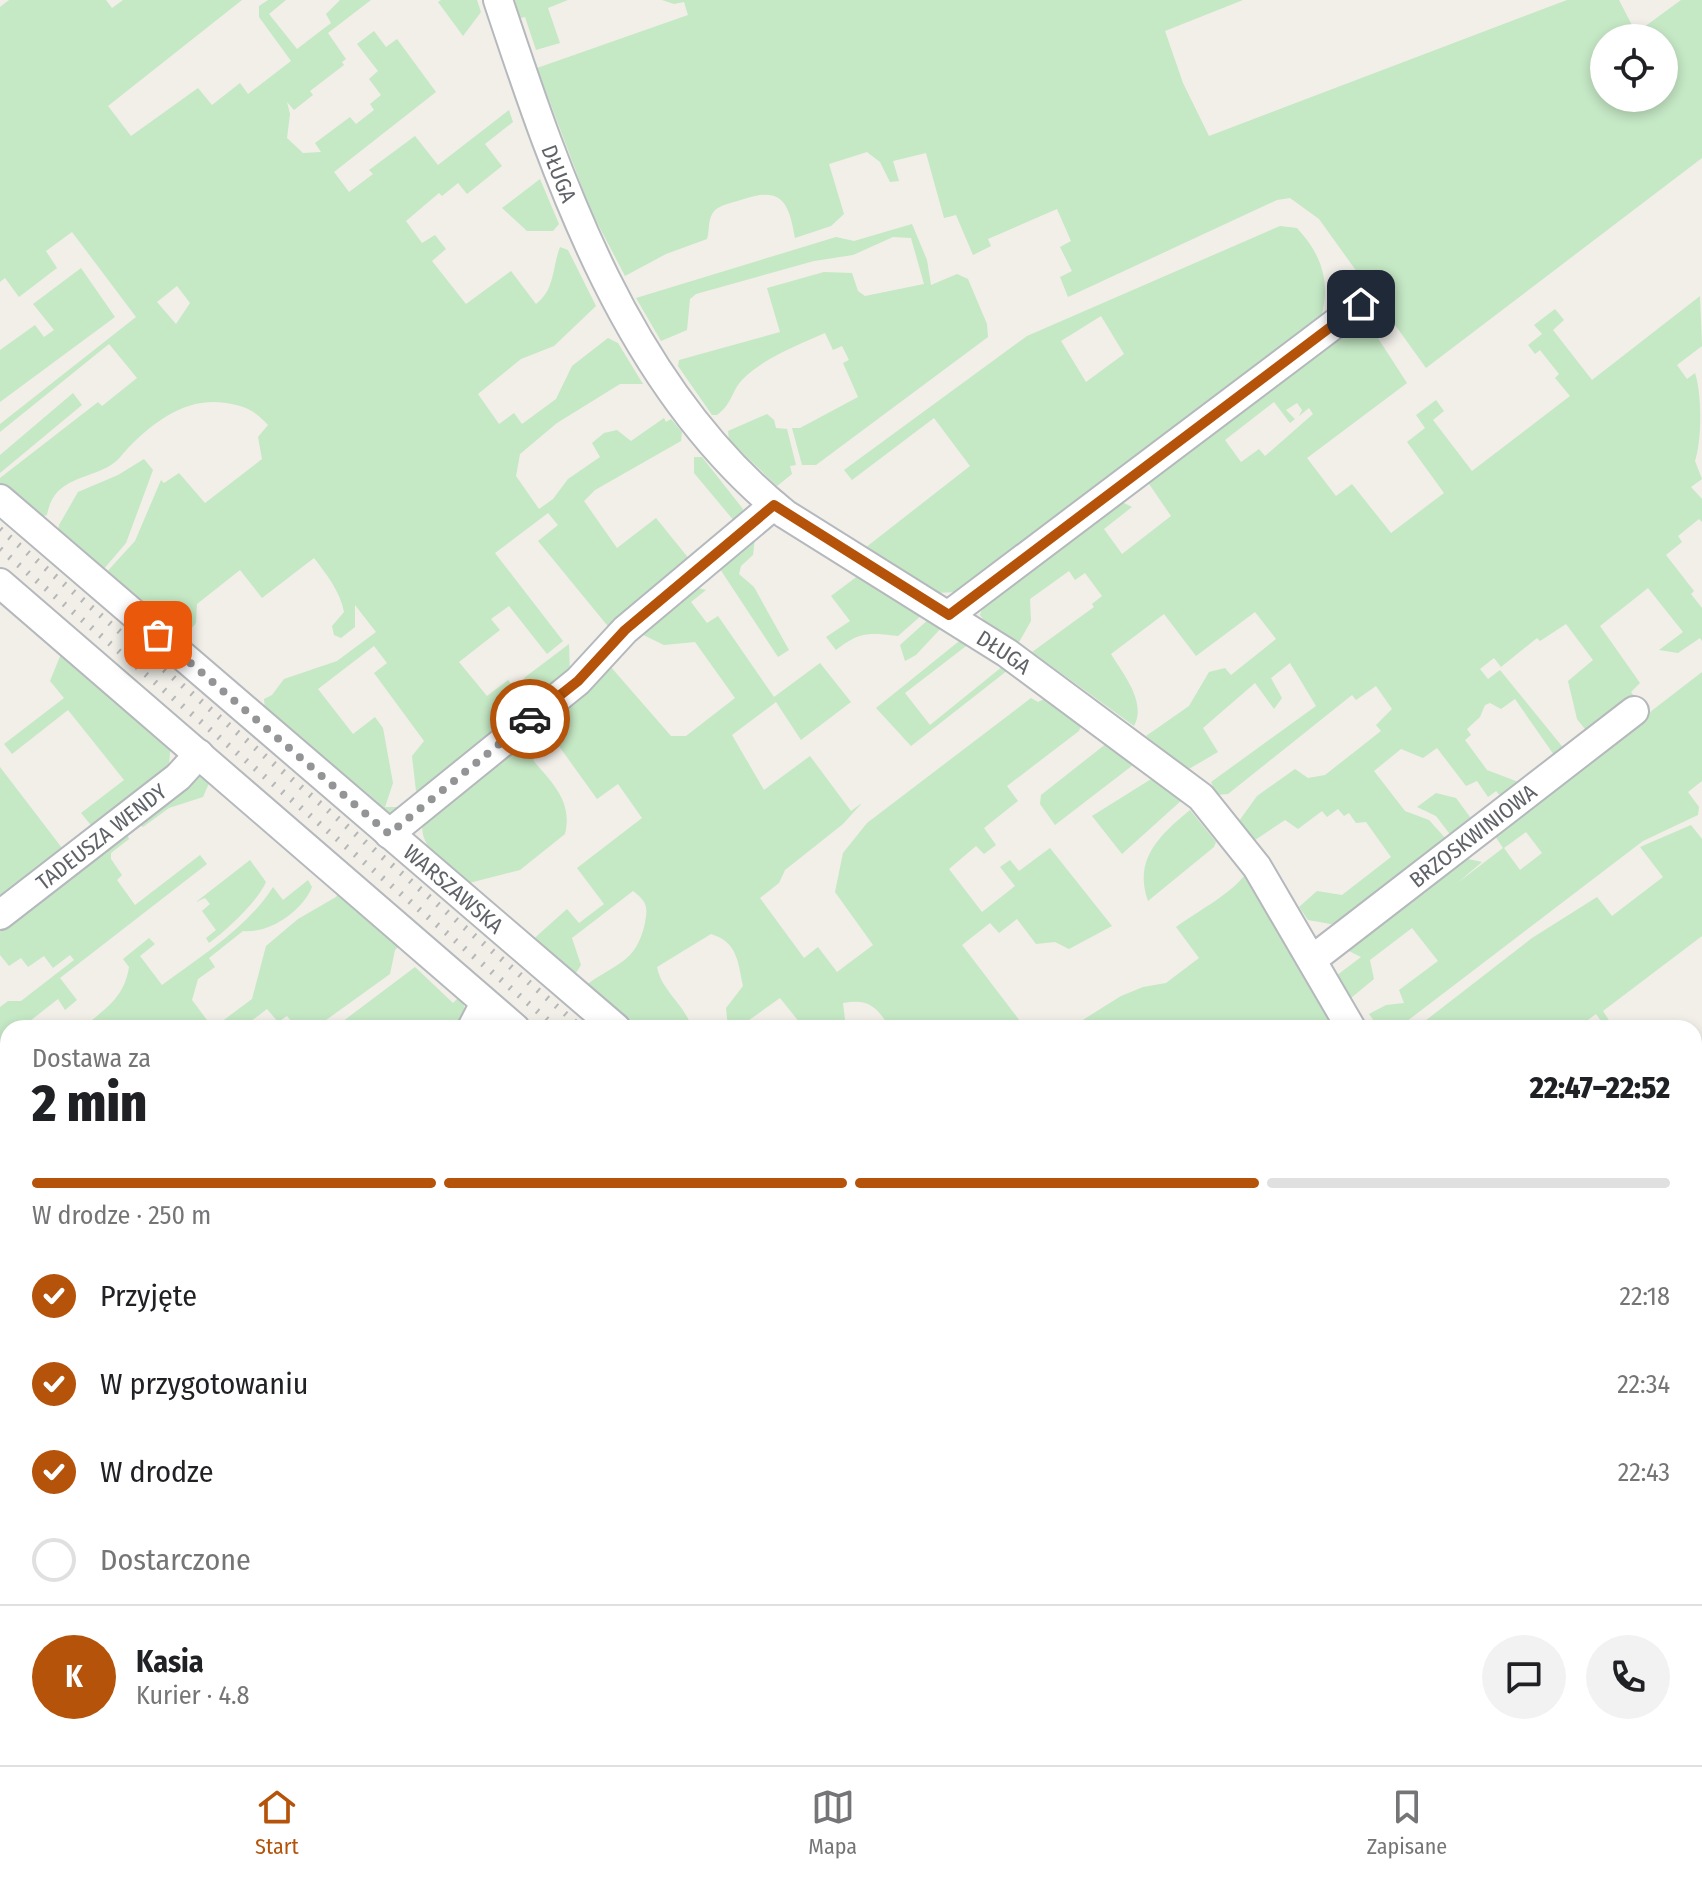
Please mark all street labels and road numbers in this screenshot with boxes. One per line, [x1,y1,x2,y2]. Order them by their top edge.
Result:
street label: DŁUGA [535,141,583,207]
street label: DŁUGA [972,624,1036,680]
street label: TADEUSZA WENDY [31,778,172,896]
street label: BRZOSKWINIOWA [1404,778,1542,893]
street label: WARSZAWSKA [398,839,509,940]

